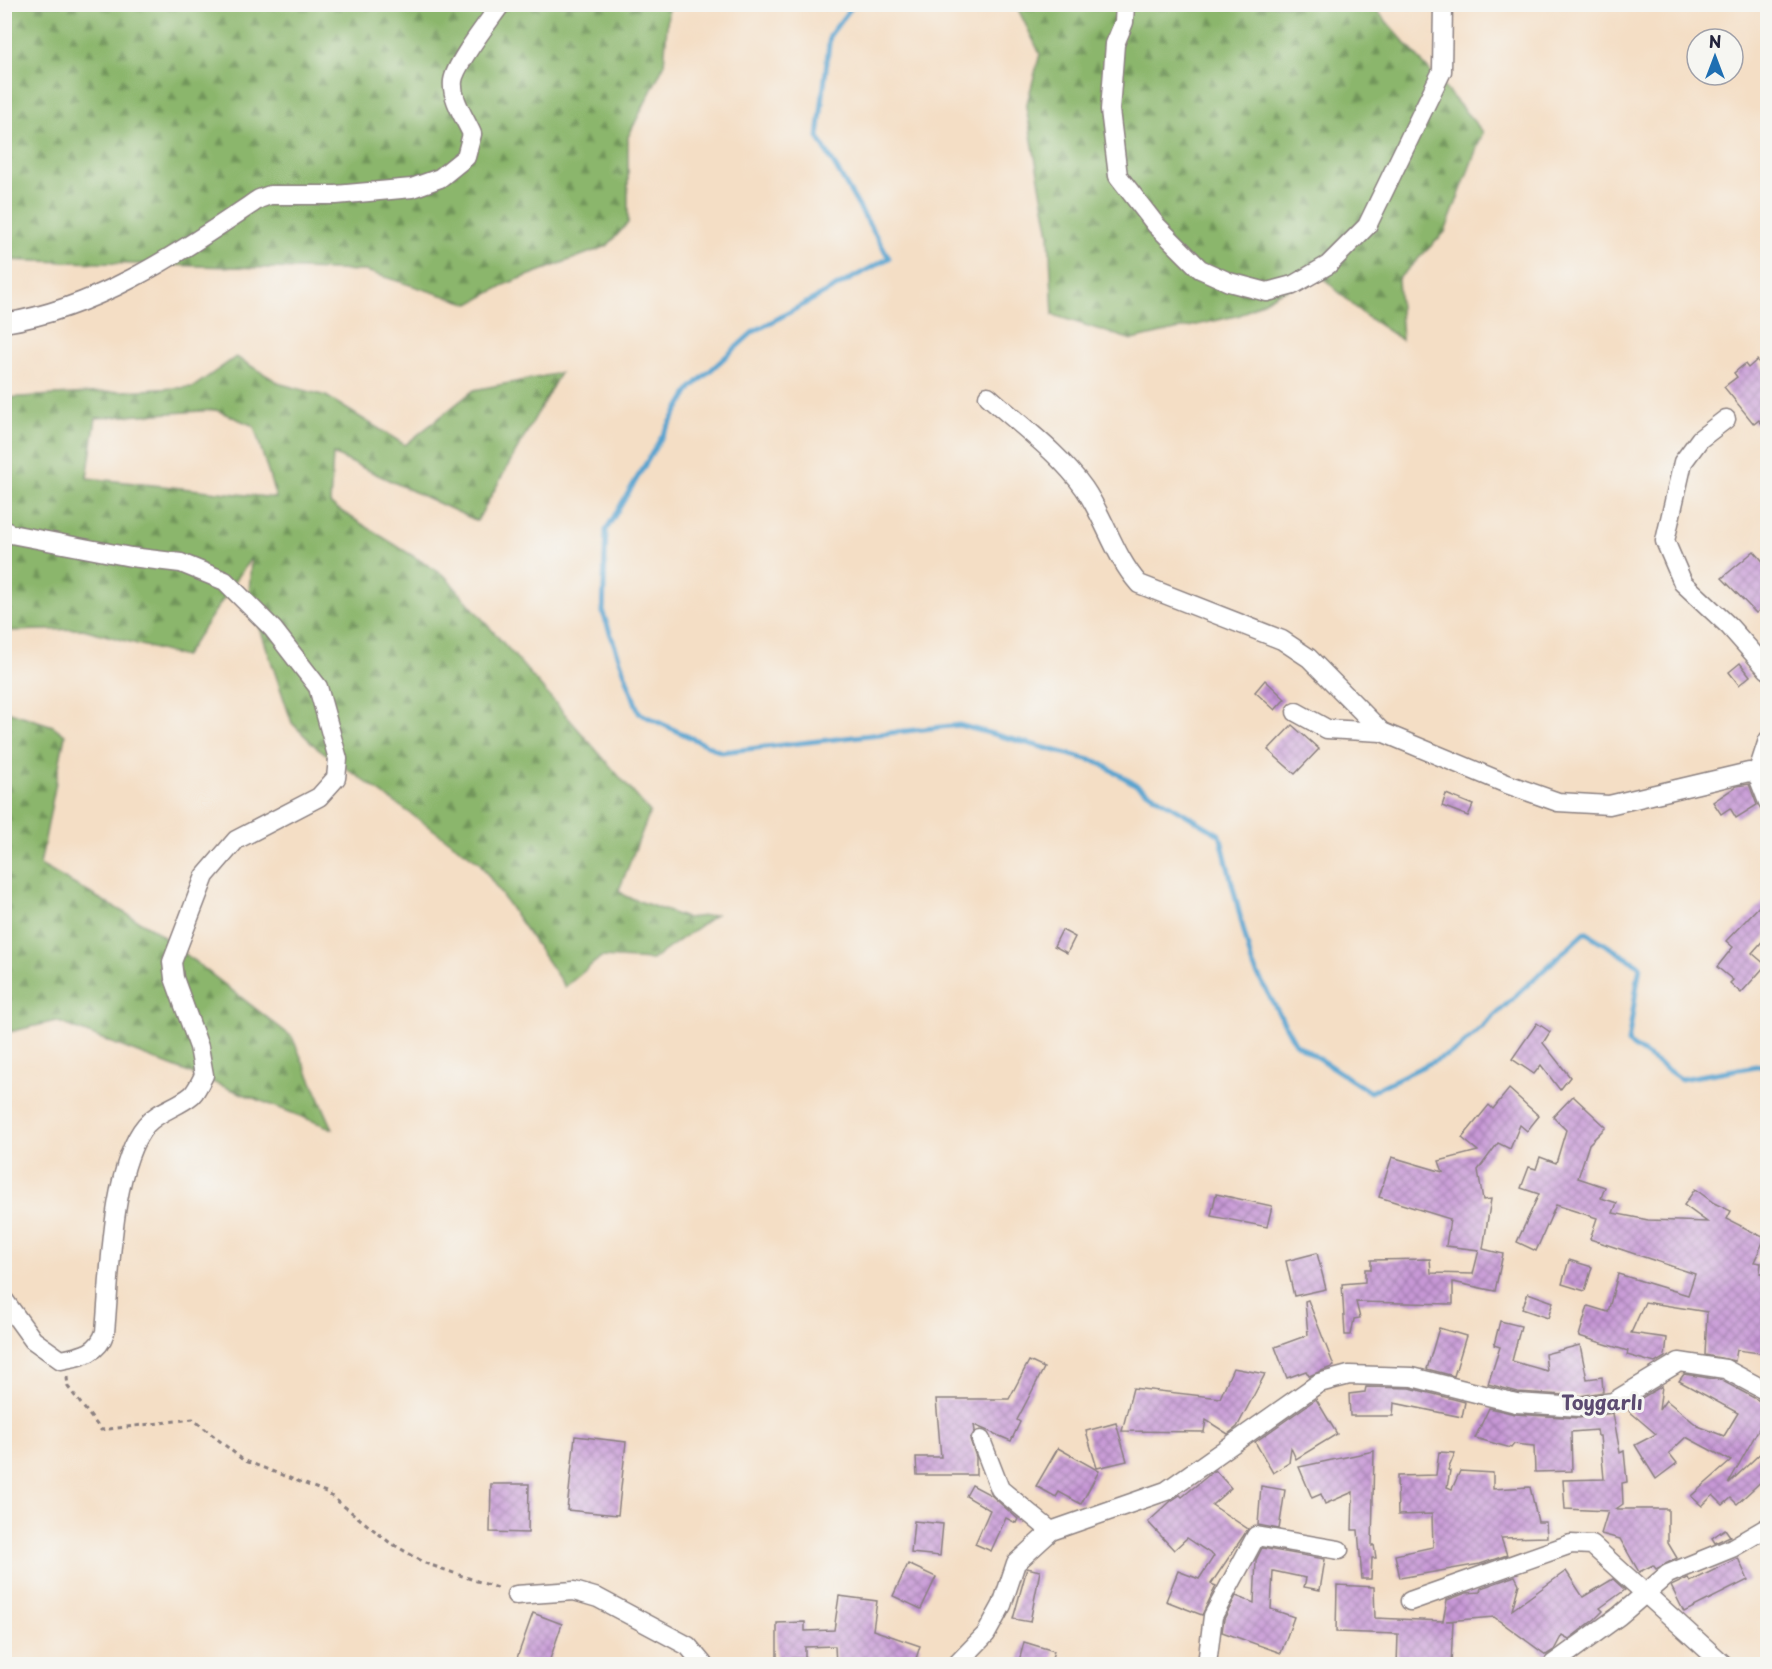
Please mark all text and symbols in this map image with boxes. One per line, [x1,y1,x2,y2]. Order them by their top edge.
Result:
north arrow [1685,27,1745,87]
text: N [1709,29,1721,53]
district label: Toygarlı [1561,1387,1643,1417]

